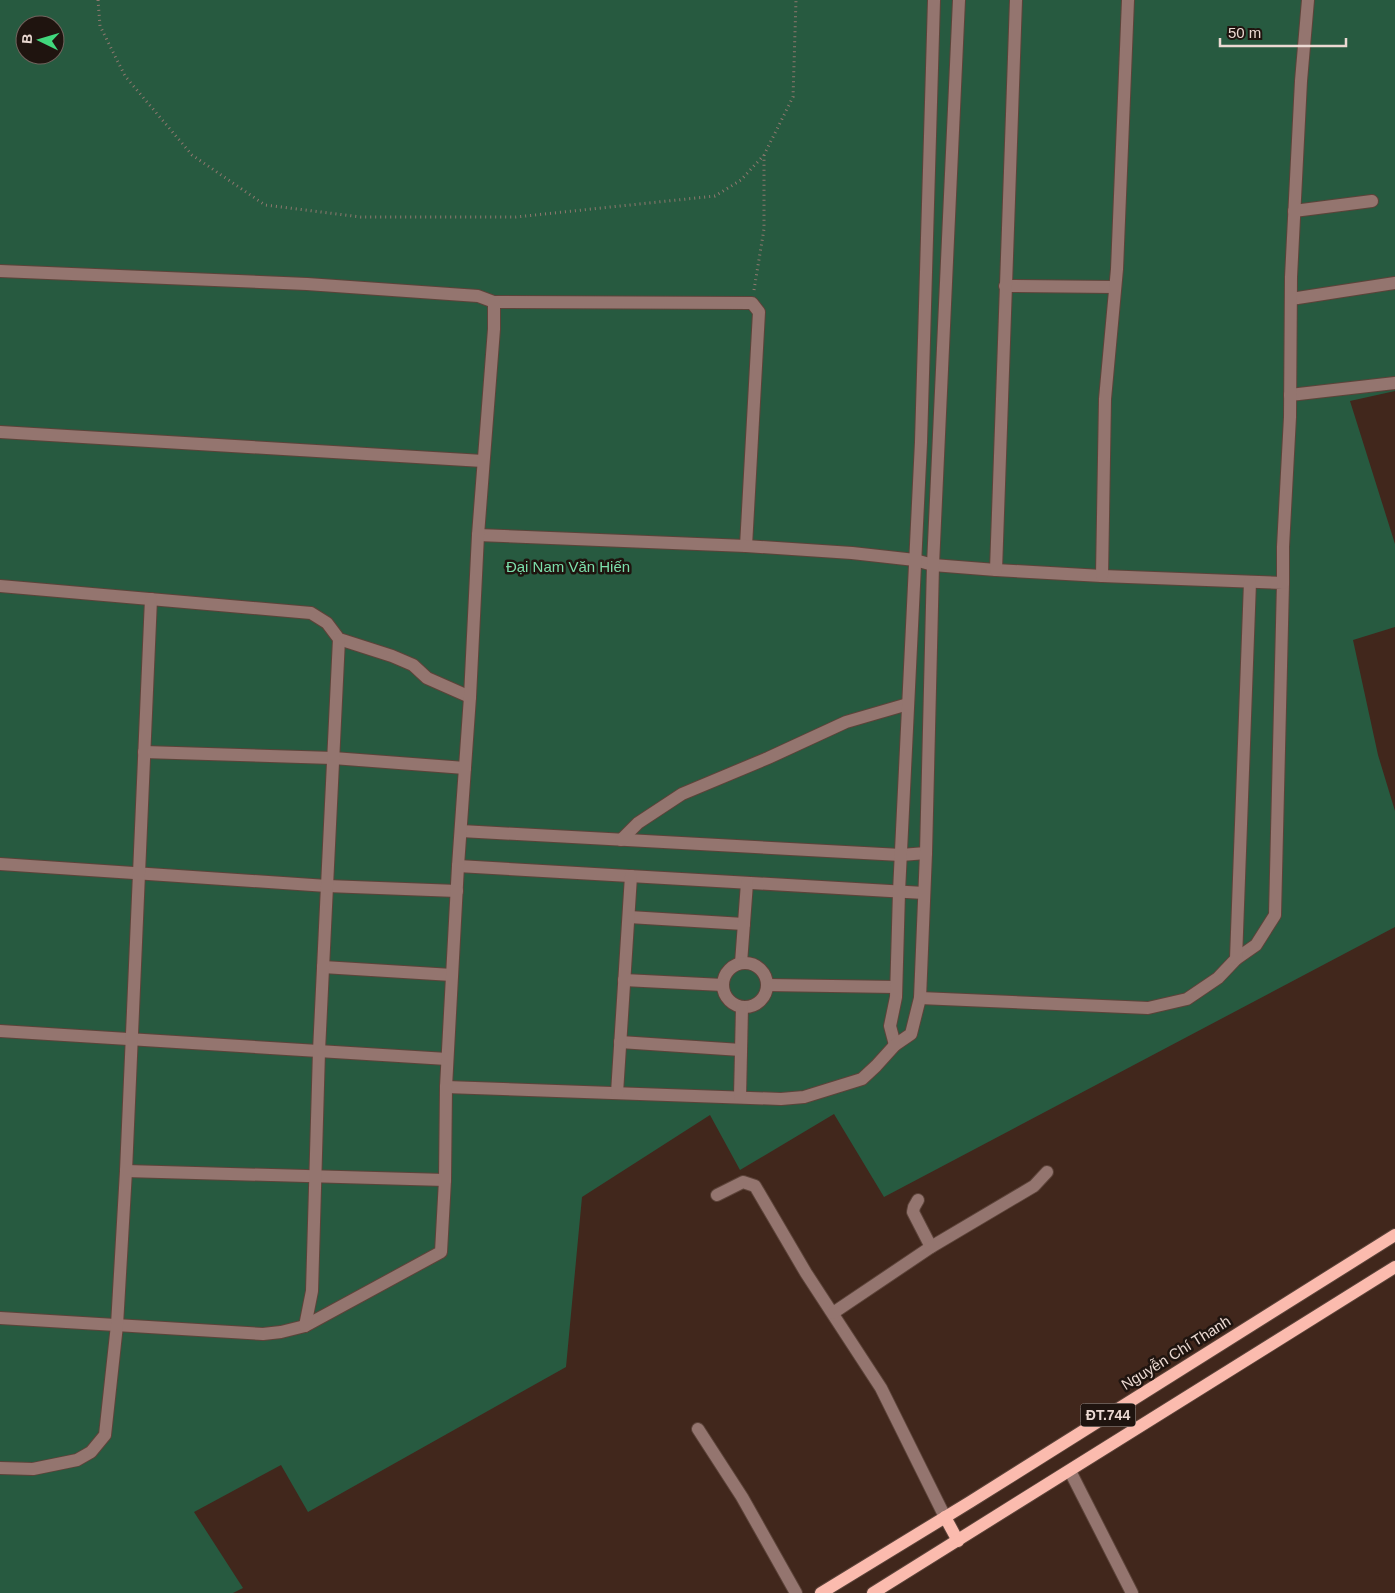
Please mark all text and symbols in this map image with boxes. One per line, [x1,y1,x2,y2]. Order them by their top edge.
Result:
north arrow [15,15,65,65]
scale bar [1220,15,1346,47]
text: 50 m [1228,24,1261,41]
text: B [19,33,35,45]
park label: Đại Nam Văn Hiến [506,558,630,575]
street label: Nguyễn Chí Thanh [1118,1312,1234,1393]
road number: ĐT.744 [1080,1404,1136,1426]

